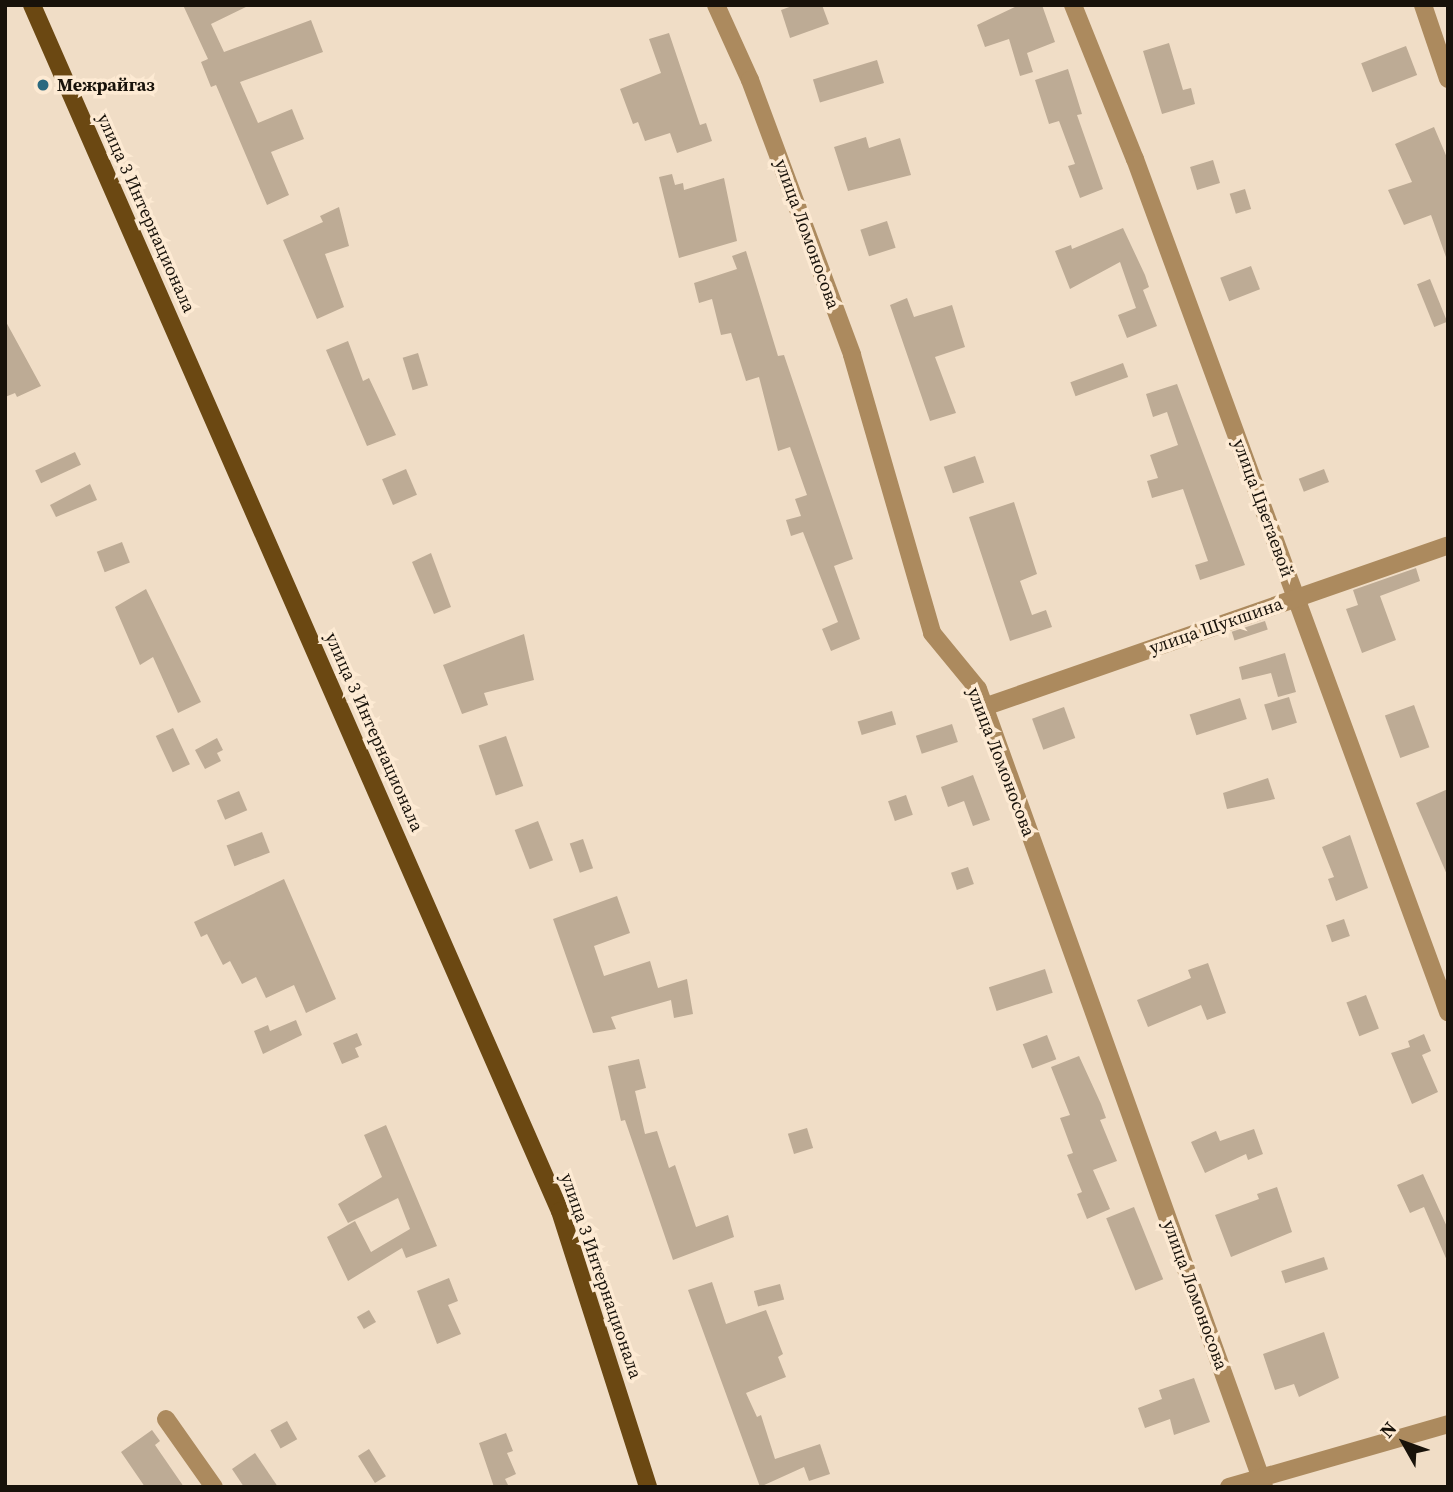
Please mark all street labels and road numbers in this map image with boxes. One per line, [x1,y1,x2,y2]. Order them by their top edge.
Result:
street label: улица 3 Интернационала [92,110,200,316]
street label: улица Ломоносова [770,156,844,312]
street label: улица Цветаевой [1228,436,1298,580]
street label: улица Шукшина [1146,593,1286,659]
street label: улица 3 Интернационала [320,629,428,835]
street label: улица Ломоносова [963,684,1039,840]
street label: улица 3 Интернационала [556,1171,646,1381]
street label: улица Ломоносова [1158,1217,1232,1373]

